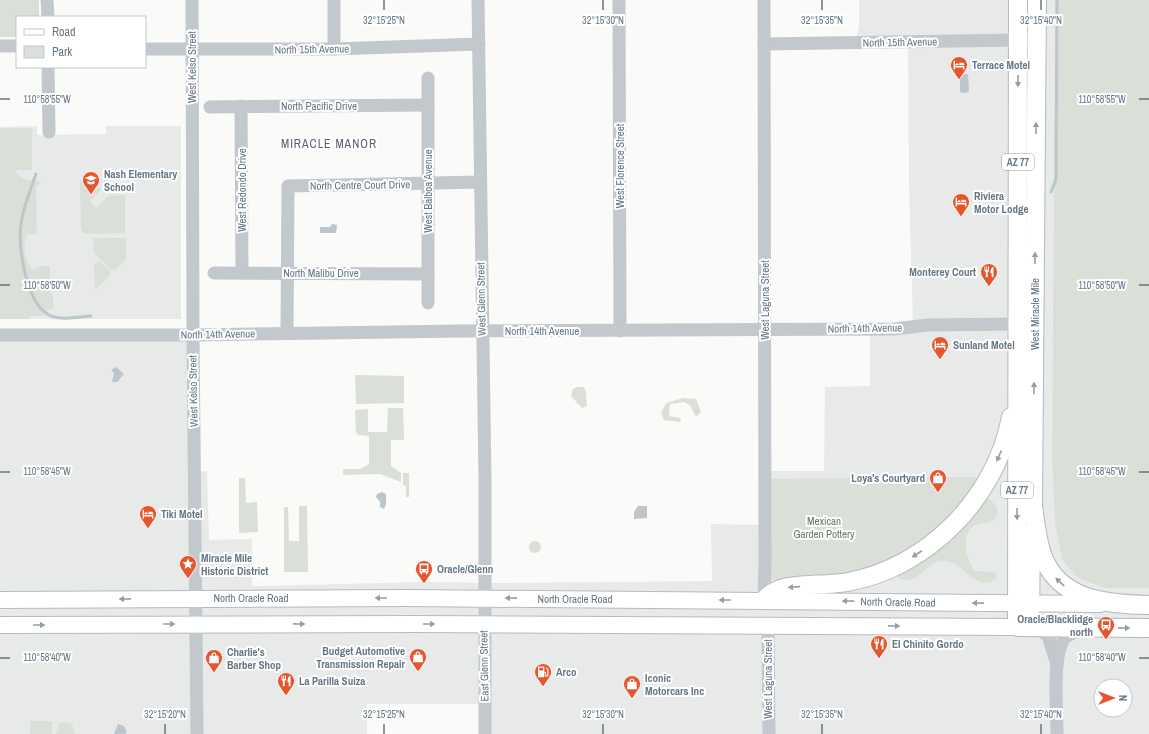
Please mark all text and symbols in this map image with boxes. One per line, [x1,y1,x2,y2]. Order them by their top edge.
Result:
text: 32°15'25"N [363,14,405,27]
text: 32°15'30"N [582,14,624,27]
text: 32°15'35"N [801,14,843,27]
text: 32°15'40"N [1020,14,1062,27]
legend [16,16,146,68]
text: Road [52,24,76,40]
street label: West Kelso Street [185,30,199,103]
street label: North 15th Avenue [863,34,937,50]
street label: North 15th Avenue [275,41,349,57]
text: Park [52,44,72,60]
hotel icon: Terrace Motel [949,55,969,80]
place label: Terrace Motel [972,58,1030,72]
one-way arrow [1015,75,1021,88]
text: 110°58'55"W [23,93,71,106]
text: 110°58'55"W [1078,93,1126,106]
street label: North Pacific Drive [281,99,357,113]
one-way arrow [1033,121,1039,134]
street label: West Florence Street [613,123,627,208]
district label: MIRACLE MANOR [281,136,377,152]
street label: West Redondo Drive [235,148,249,232]
street label: West Balboa Avenue [421,149,435,233]
road number: AZ 77 [1002,154,1034,170]
place label: Nash Elementary School [104,167,177,194]
school or university icon: Nash Elementary School [81,170,101,195]
street label: North Centre Court Drive [310,177,410,193]
place label: Riviera Motor Lodge [974,189,1029,216]
hotel icon: Riviera Motor Lodge [951,192,971,217]
one-way arrow [1032,252,1039,264]
street label: West Laguna Street [758,260,772,340]
street label: West Glenn Street [473,262,489,336]
restaurant icon: Monterey Court [979,262,999,287]
place label: Monterey Court [909,265,976,279]
street label: North Malibu Drive [283,266,359,280]
street label: West Miracle Mile [1028,278,1042,350]
text: 110°58'50"W [23,279,71,292]
text: 110°58'50"W [1078,279,1126,292]
street label: North 14th Avenue [828,320,902,336]
street label: North 14th Avenue [505,324,579,338]
street label: North 14th Avenue [181,326,255,342]
hotel icon: Sunland Motel [930,335,950,360]
place label: Sunland Motel [953,338,1015,352]
street label: West Kelso Street [185,354,201,427]
one-way arrow [1031,381,1037,394]
one-way arrow [996,450,1002,461]
text: 110°58'45"W [23,465,71,478]
text: 110°58'45"W [1078,465,1126,478]
shop icon: Loya's Courtyard [928,468,948,493]
place label: Loya's Courtyard [851,471,925,485]
road number: AZ 77 [1001,482,1033,498]
hotel icon: Tiki Motel [138,504,158,529]
place label: Tiki Motel [161,507,202,521]
one-way arrow [1014,508,1020,521]
park label: Mexican Garden Pottery [793,514,855,541]
one-way arrow [912,550,922,558]
place label: Miracle Mile Historic District [201,551,268,578]
place icon: Miracle Mile Historic District [178,554,198,579]
bus stop icon: Oracle/Glenn [414,559,434,584]
place label: Oracle/Glenn [437,562,493,576]
one-way arrow [1055,578,1065,587]
one-way arrow [788,584,800,591]
street label: North Oracle Road [213,591,289,605]
street label: North Oracle Road [537,592,613,606]
street label: North Oracle Road [860,594,936,610]
one-way arrow [374,595,387,601]
one-way arrow [504,595,517,601]
one-way arrow [118,596,131,602]
one-way arrow [718,597,731,603]
one-way arrow [841,598,854,604]
one-way arrow [971,600,984,606]
place label: Oracle/Blacklidge north [1017,612,1093,639]
bus stop icon: Oracle/Blacklidge north [1096,615,1116,640]
one-way arrow [163,621,176,627]
one-way arrow [293,621,305,628]
one-way arrow [423,621,436,627]
one-way arrow [33,622,46,628]
one-way arrow [888,623,901,629]
one-way arrow [1118,624,1130,631]
street label: East Glenn Street [476,630,492,702]
restaurant icon: El Chinito Gordo [869,634,889,659]
place label: El Chinito Gordo [892,637,964,651]
street label: West Laguna Street [761,639,775,719]
place label: Budget Automotive Transmission Repair [316,644,405,671]
place label: Charlie's Barber Shop [227,645,282,672]
shop icon: Budget Automotive Transmission Repair [408,647,428,672]
shop icon: Charlie's Barber Shop [204,648,224,673]
text: 110°58'40"W [23,651,71,664]
text: 110°58'40"W [1078,651,1126,664]
fuel station icon: Arco [533,662,553,687]
place label: Arco [556,665,577,679]
restaurant icon: La Parilla Suiza [276,671,296,696]
place label: Iconic Motorcars Inc [645,671,704,698]
place label: La Parilla Suiza [299,674,365,688]
shop icon: Iconic Motorcars Inc [622,674,642,699]
north arrow [1093,678,1133,718]
text: N [1116,695,1130,701]
text: 32°15'20"N [144,708,186,721]
text: 32°15'25"N [363,708,405,721]
text: 32°15'30"N [582,708,624,721]
text: 32°15'35"N [801,708,843,721]
text: 32°15'40"N [1020,708,1062,721]

